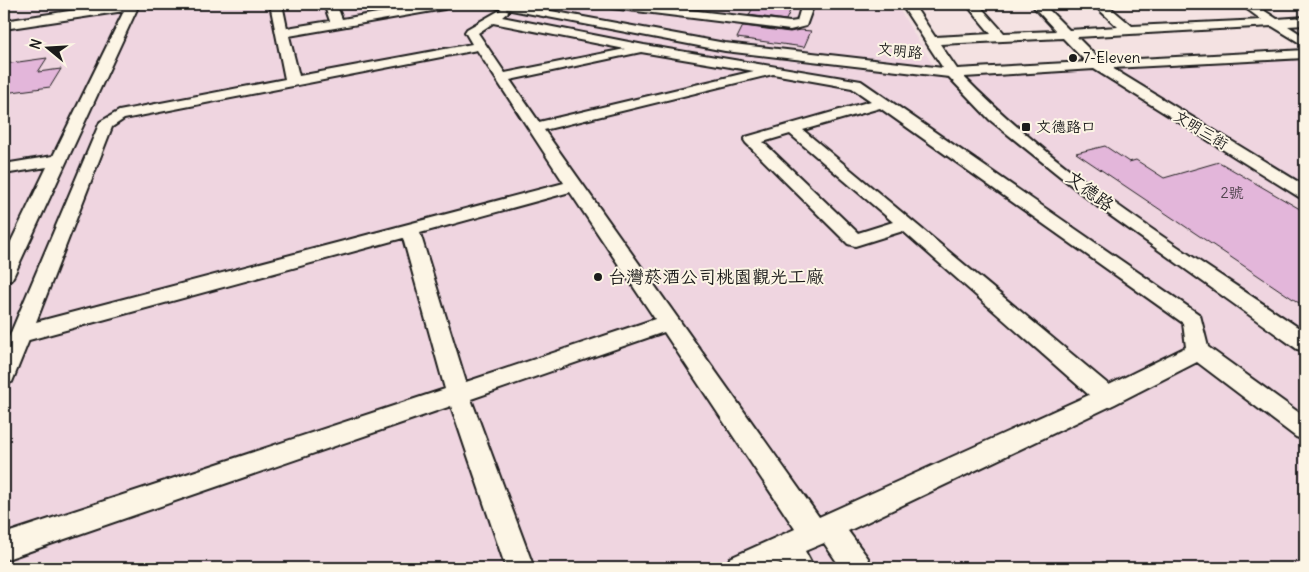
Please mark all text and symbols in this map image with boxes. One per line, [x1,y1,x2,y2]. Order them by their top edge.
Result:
north arrow [22,22,72,72]
text: N [26,37,46,51]
street label: 文明路 [877,39,923,62]
place label: 7-Eleven [1083,48,1141,67]
marker: 7-Eleven [1067,52,1079,64]
street label: 文明三街 [1171,106,1232,153]
place label: 文德路口 [1036,117,1096,136]
marker: 文德路口 [1020,121,1032,133]
street label: 文德路 [1062,165,1119,216]
house number: 2號 [1220,183,1244,202]
place label: 台灣菸酒公司桃園觀光工廠 [608,265,824,288]
marker: 台灣菸酒公司桃園觀光工廠 [592,271,604,283]

